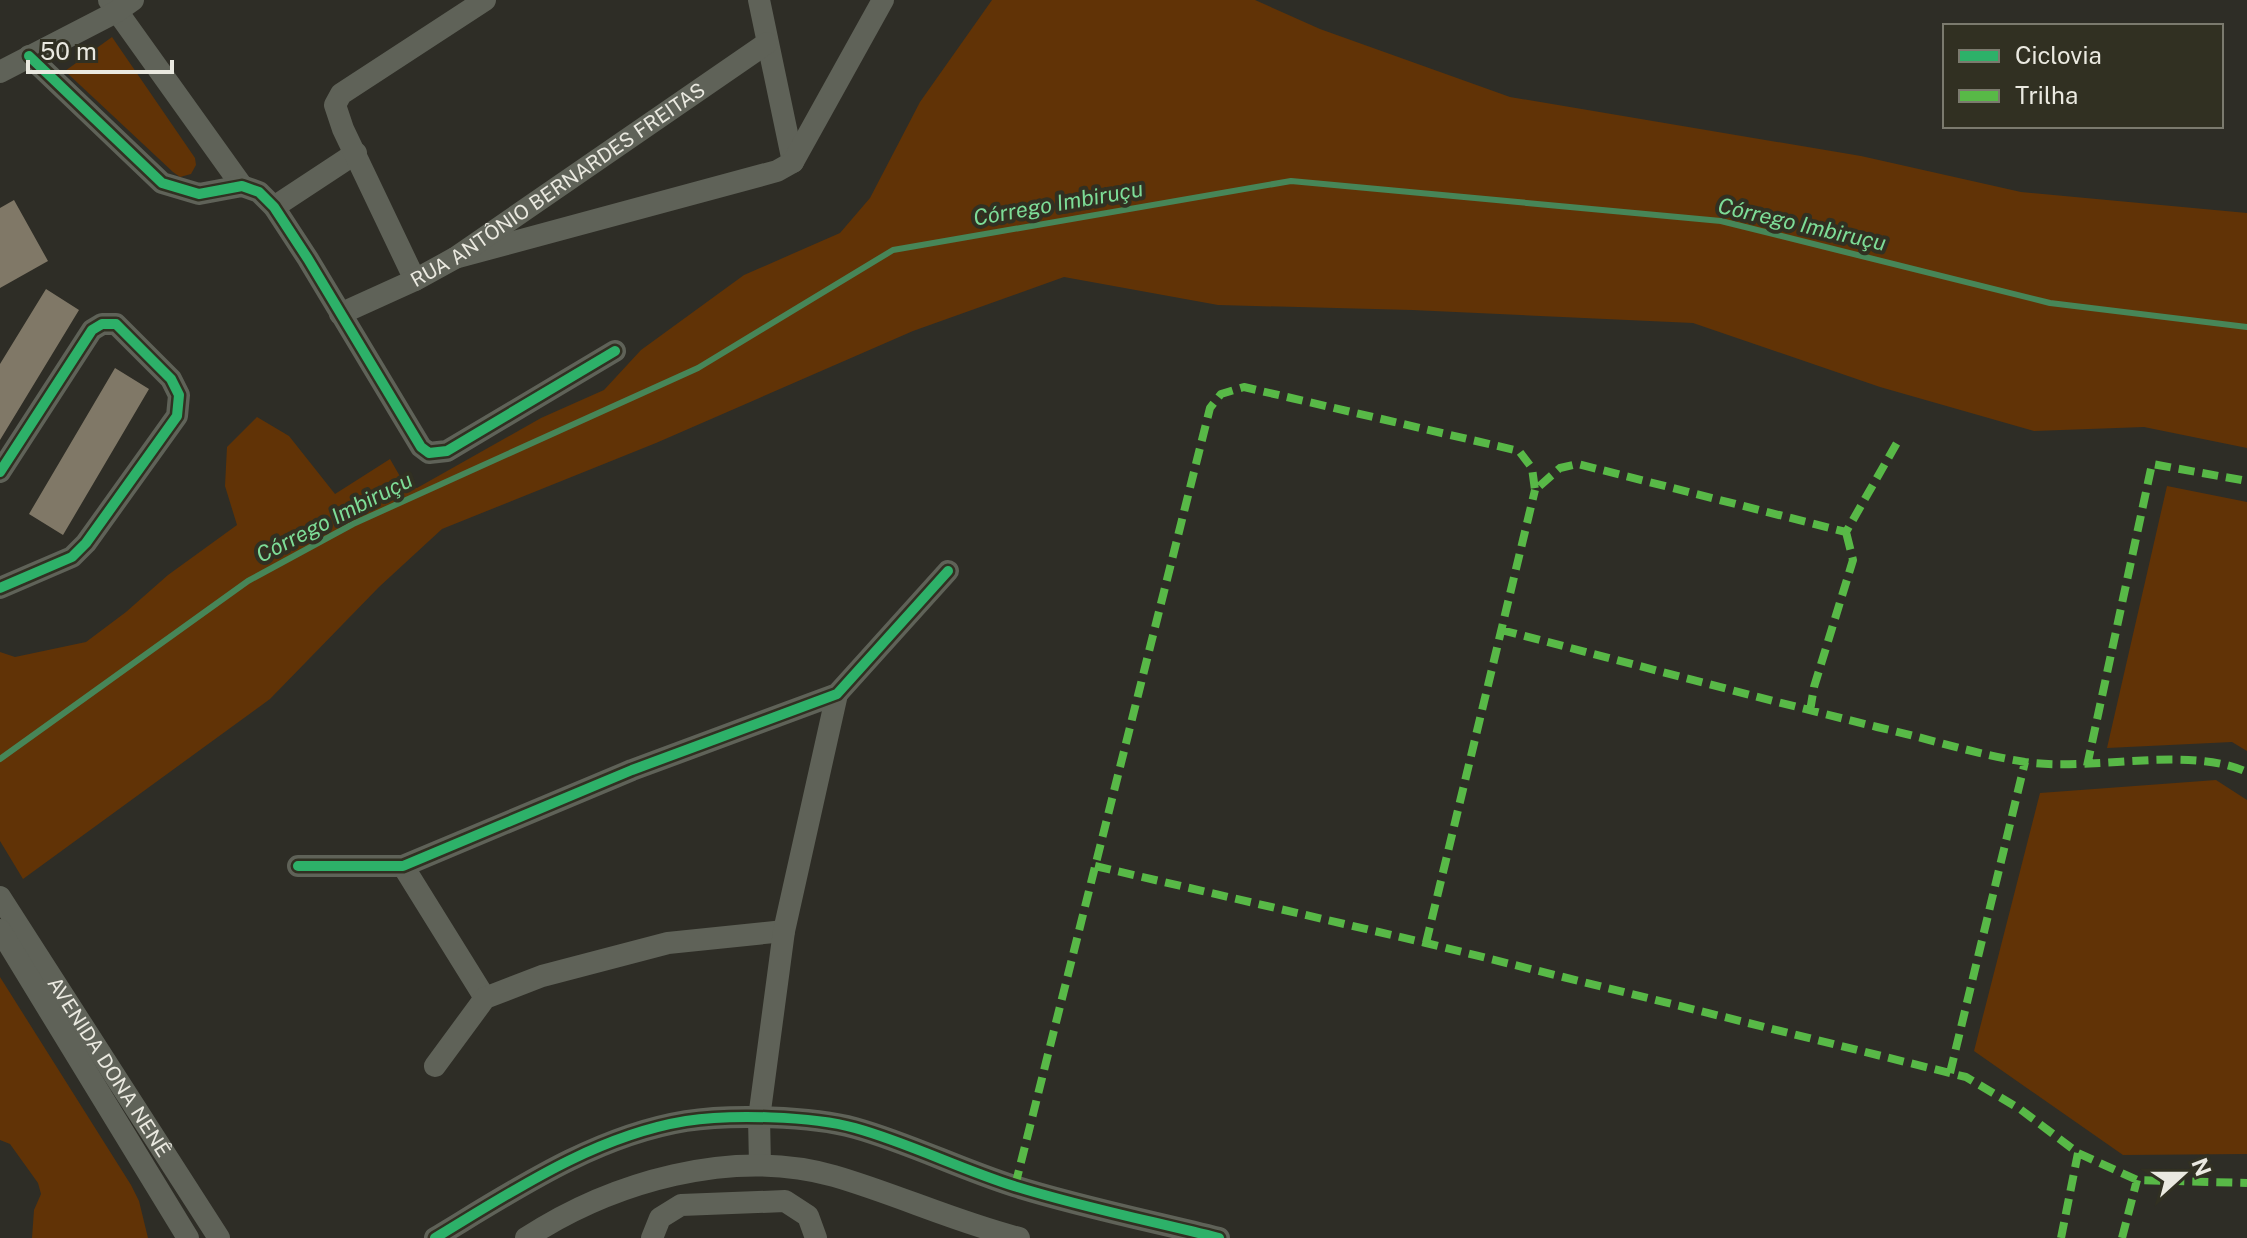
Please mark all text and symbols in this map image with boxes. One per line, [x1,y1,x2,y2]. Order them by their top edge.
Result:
scale bar [28,24,172,74]
legend [1943,24,2223,128]
text: 50 m [40,37,97,65]
text: Ciclovia [2015,41,2102,69]
street label: RUA ANTÔNIO BERNARDES FREITAS [406,77,710,292]
text: Trilha [2015,81,2078,109]
water label: Córrego Imbiruçu [971,175,1145,231]
water label: Córrego Imbiruçu [1715,192,1889,256]
water label: Córrego Imbiruçu [251,466,417,568]
street label: AVENIDA DONA NENÊ [43,973,176,1161]
north arrow [2143,1134,2223,1214]
text: N [2186,1154,2217,1180]

